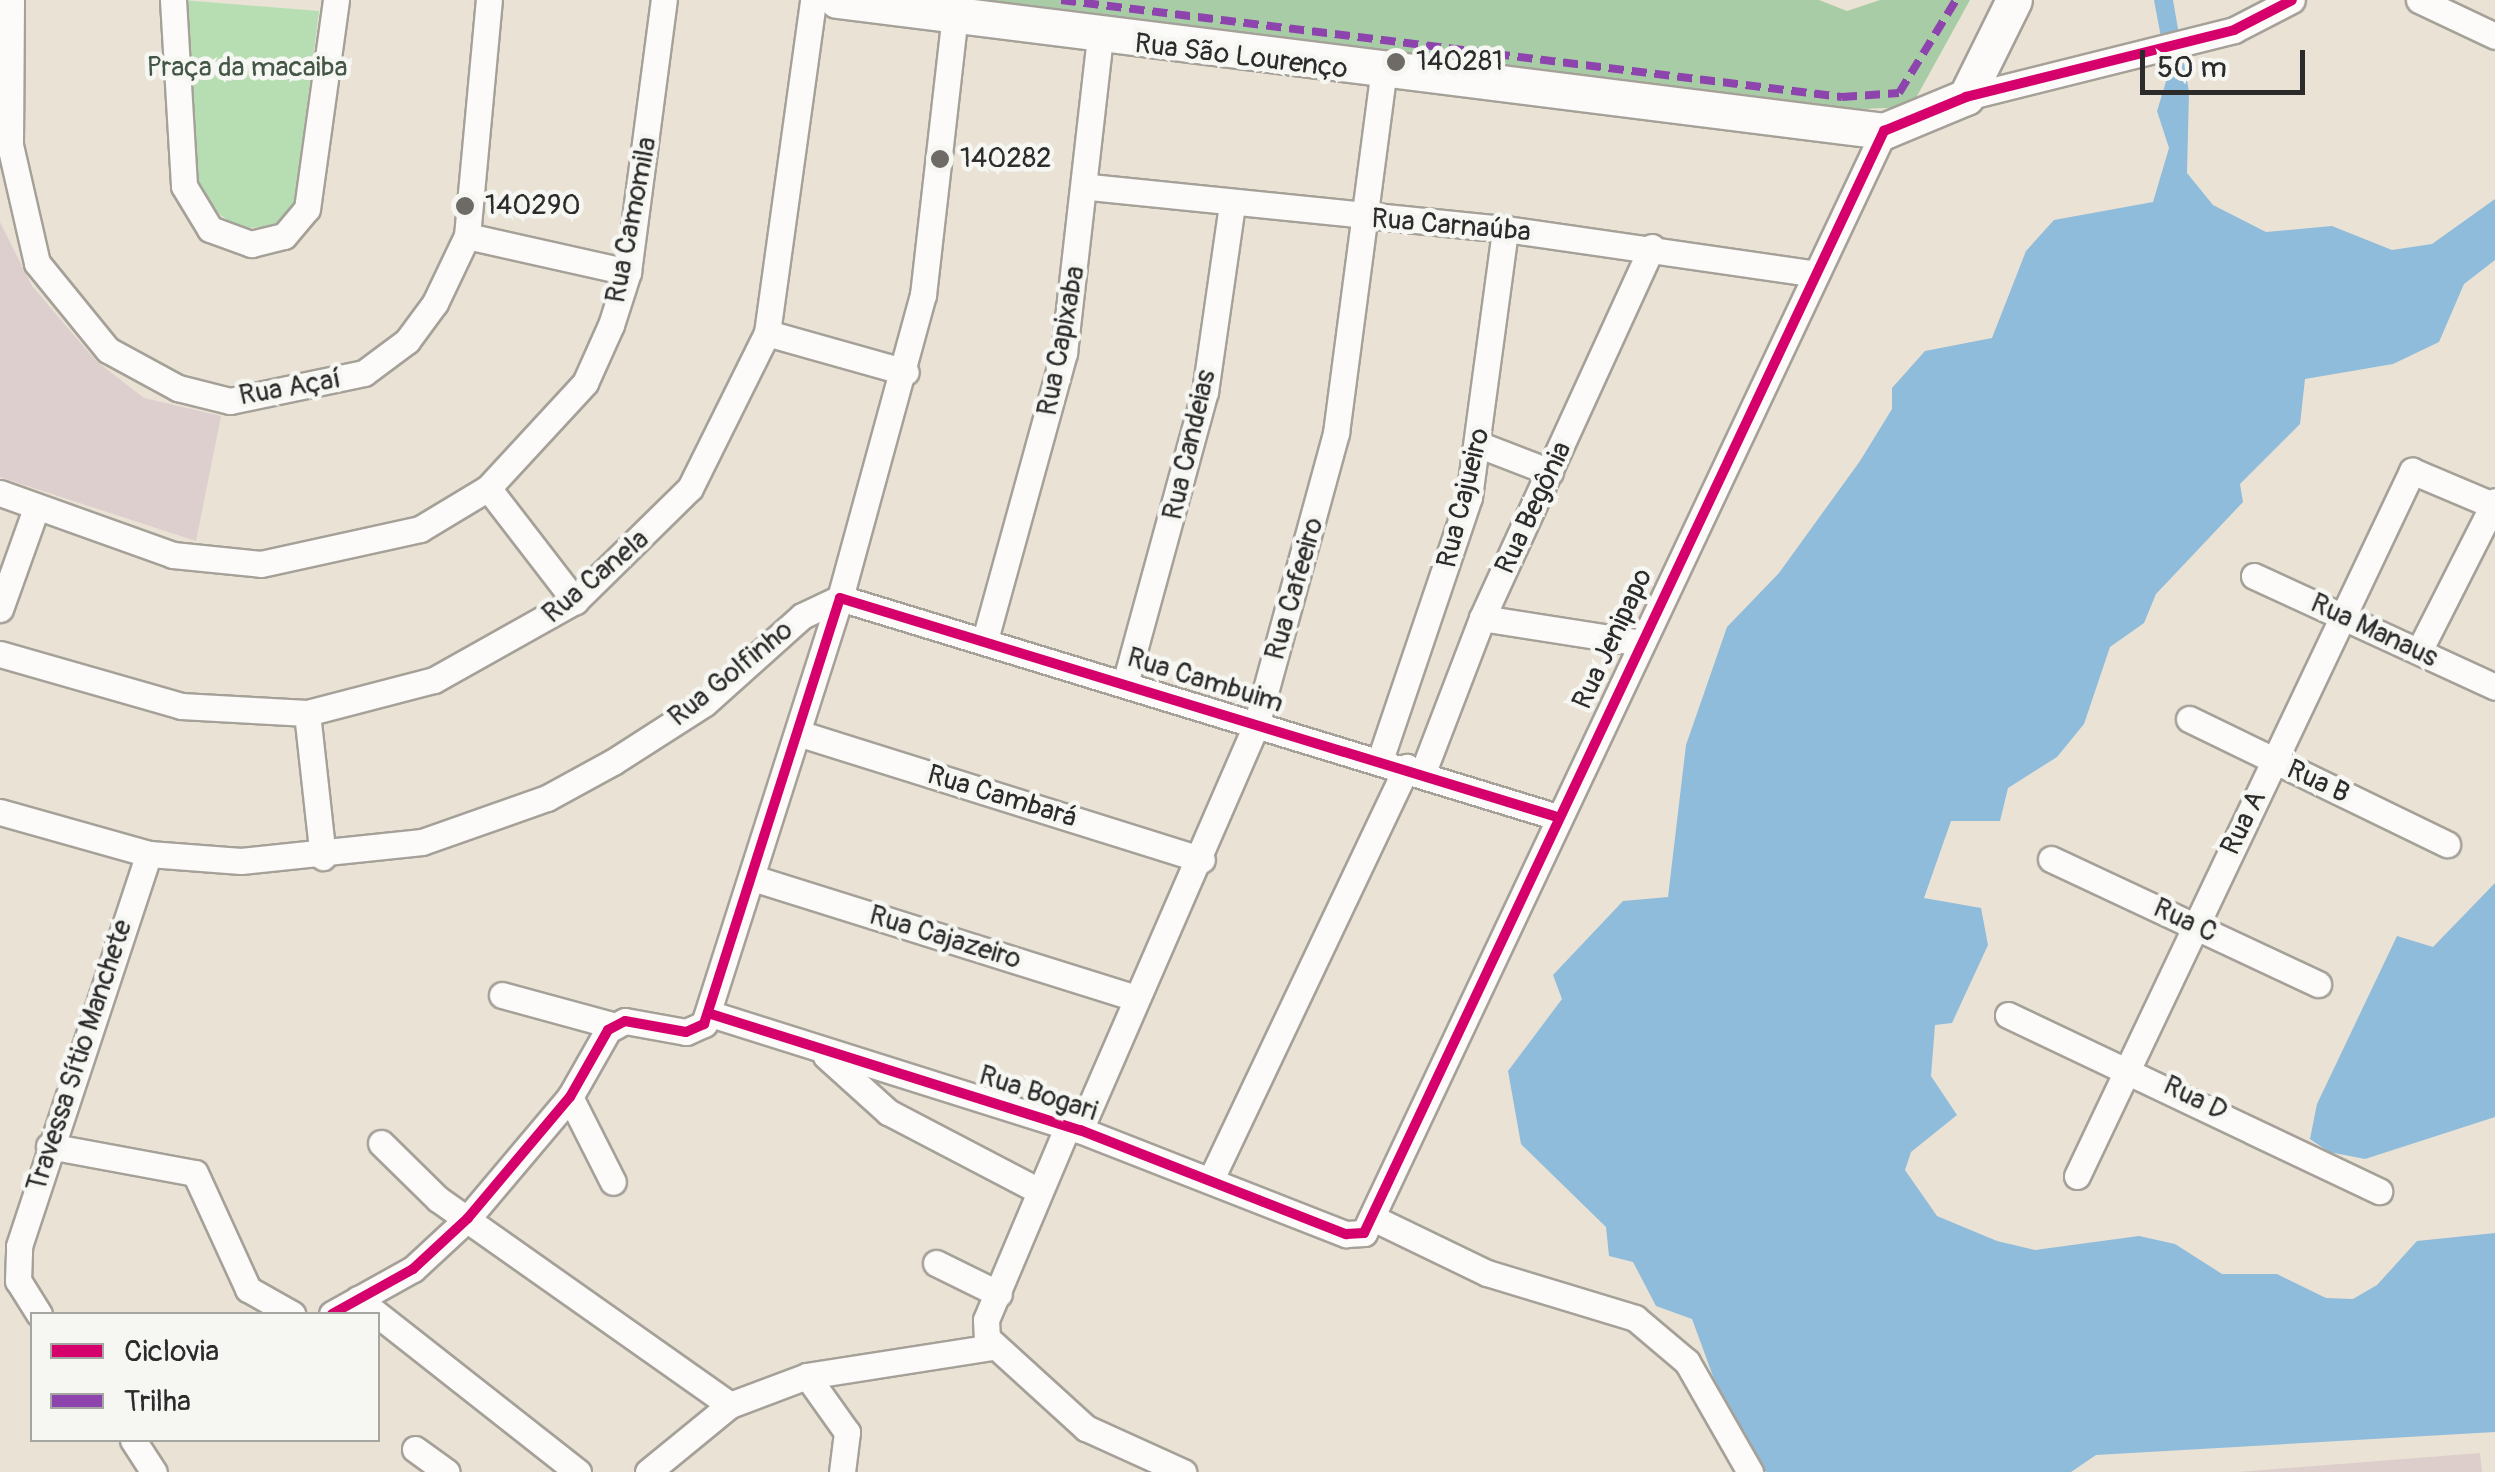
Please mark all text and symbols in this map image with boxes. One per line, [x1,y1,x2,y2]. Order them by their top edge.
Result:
street label: Rua São Lourenço [1133,27,1349,87]
scale bar [2145,30,2310,92]
place label: 140281 [1416,45,1503,79]
text: 50 m [2157,49,2227,86]
park label: Praça da macaiba [146,51,348,85]
marker: 140281 [1385,51,1407,73]
street label: Rua Camomila [599,134,665,306]
place label: 140282 [960,142,1052,176]
marker: 140282 [929,148,951,170]
place label: 140290 [485,189,581,223]
marker: 140290 [454,195,476,217]
street label: Rua Carnaúba [1370,202,1532,250]
street label: Rua Capixaba [1031,263,1093,419]
street label: Rua Açaí [236,363,344,413]
street label: Rua Candeias [1156,367,1224,523]
street label: Rua Cajueiro [1430,425,1498,571]
street label: Rua Begônia [1489,436,1579,580]
street label: Rua Cafeeiro [1259,514,1331,664]
street label: Rua Canela [536,523,656,631]
street label: Rua Jenipapo [1566,563,1660,715]
street label: Rua Manaus [2305,587,2443,675]
street label: Rua Golfinho [662,614,800,734]
street label: Rua Cambuim [1123,641,1287,721]
street label: Rua B [2281,753,2355,811]
street label: Rua Cambará [923,758,1081,836]
street label: Rua A [2214,785,2274,861]
street label: Rua C [2148,892,2222,950]
street label: Rua Cajazeiro [865,899,1025,977]
street label: Travessa Sítio Manchete [20,916,140,1196]
street label: Rua Bogari [975,1059,1101,1129]
street label: Rua D [2158,1069,2232,1129]
legend [30,1312,380,1442]
text: Ciclovia [124,1333,219,1370]
text: Trilha [124,1383,191,1420]

